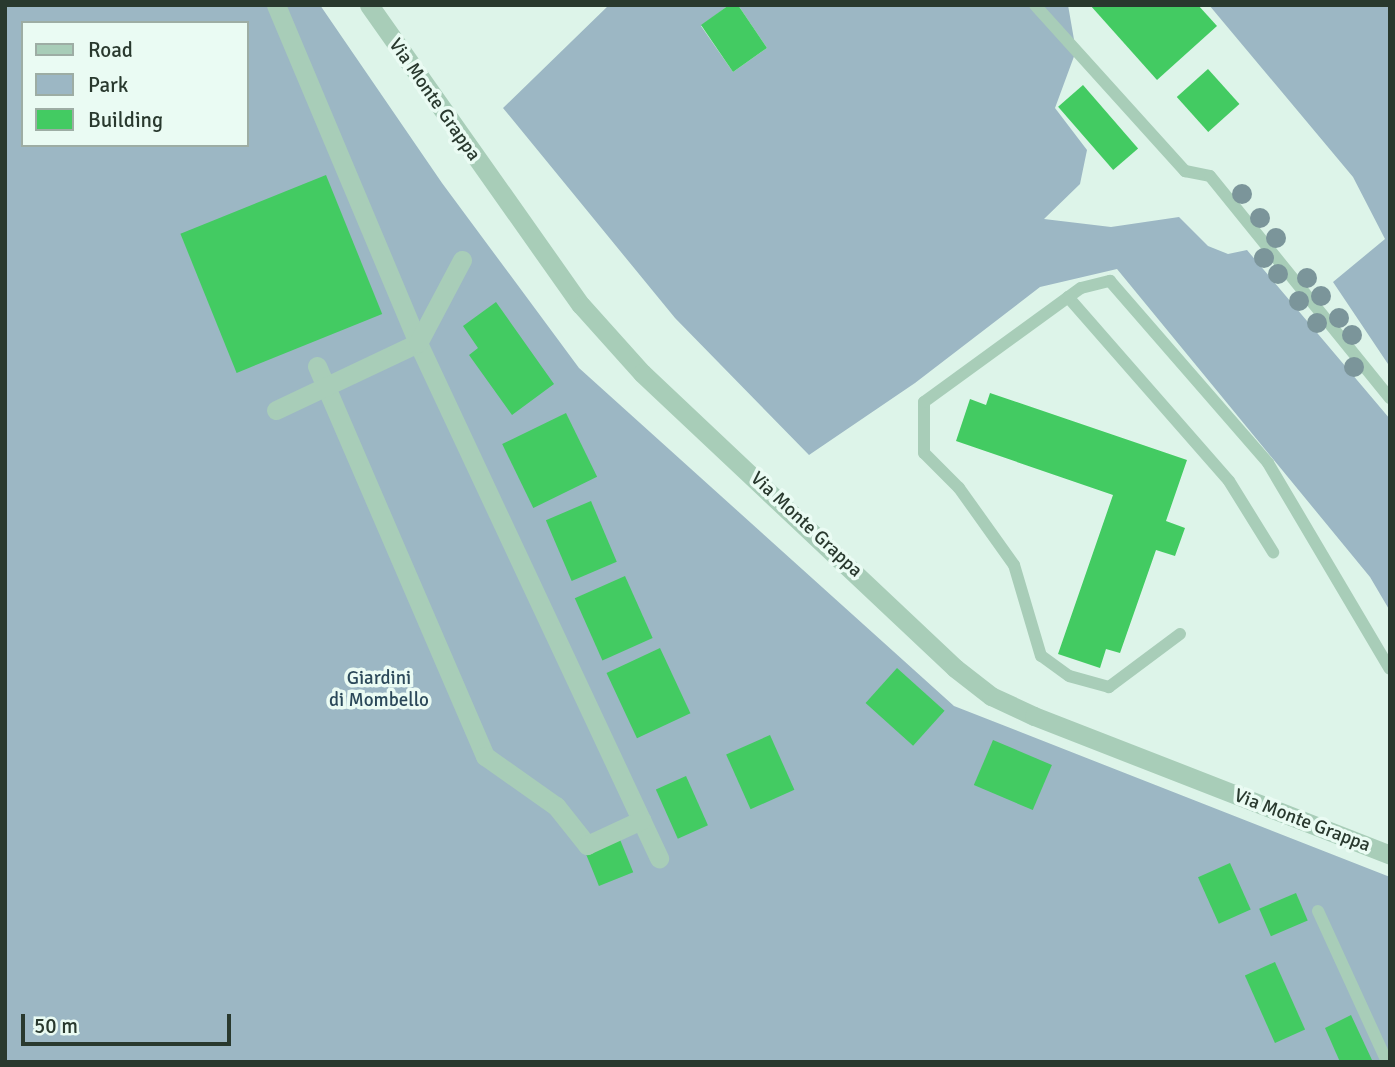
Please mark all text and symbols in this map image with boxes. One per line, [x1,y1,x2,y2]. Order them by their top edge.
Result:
legend [21,21,248,147]
street label: Via Monte Grappa [383,34,485,166]
text: Road [88,37,133,63]
text: Park [88,72,128,98]
text: Building [88,107,163,133]
street label: Via Monte Grappa [746,468,866,582]
park label: Giardini di Mombello [329,668,429,712]
street label: Via Monte Grappa [1231,785,1373,857]
scale bar [24,1000,234,1044]
text: 50 m [34,1013,78,1039]

